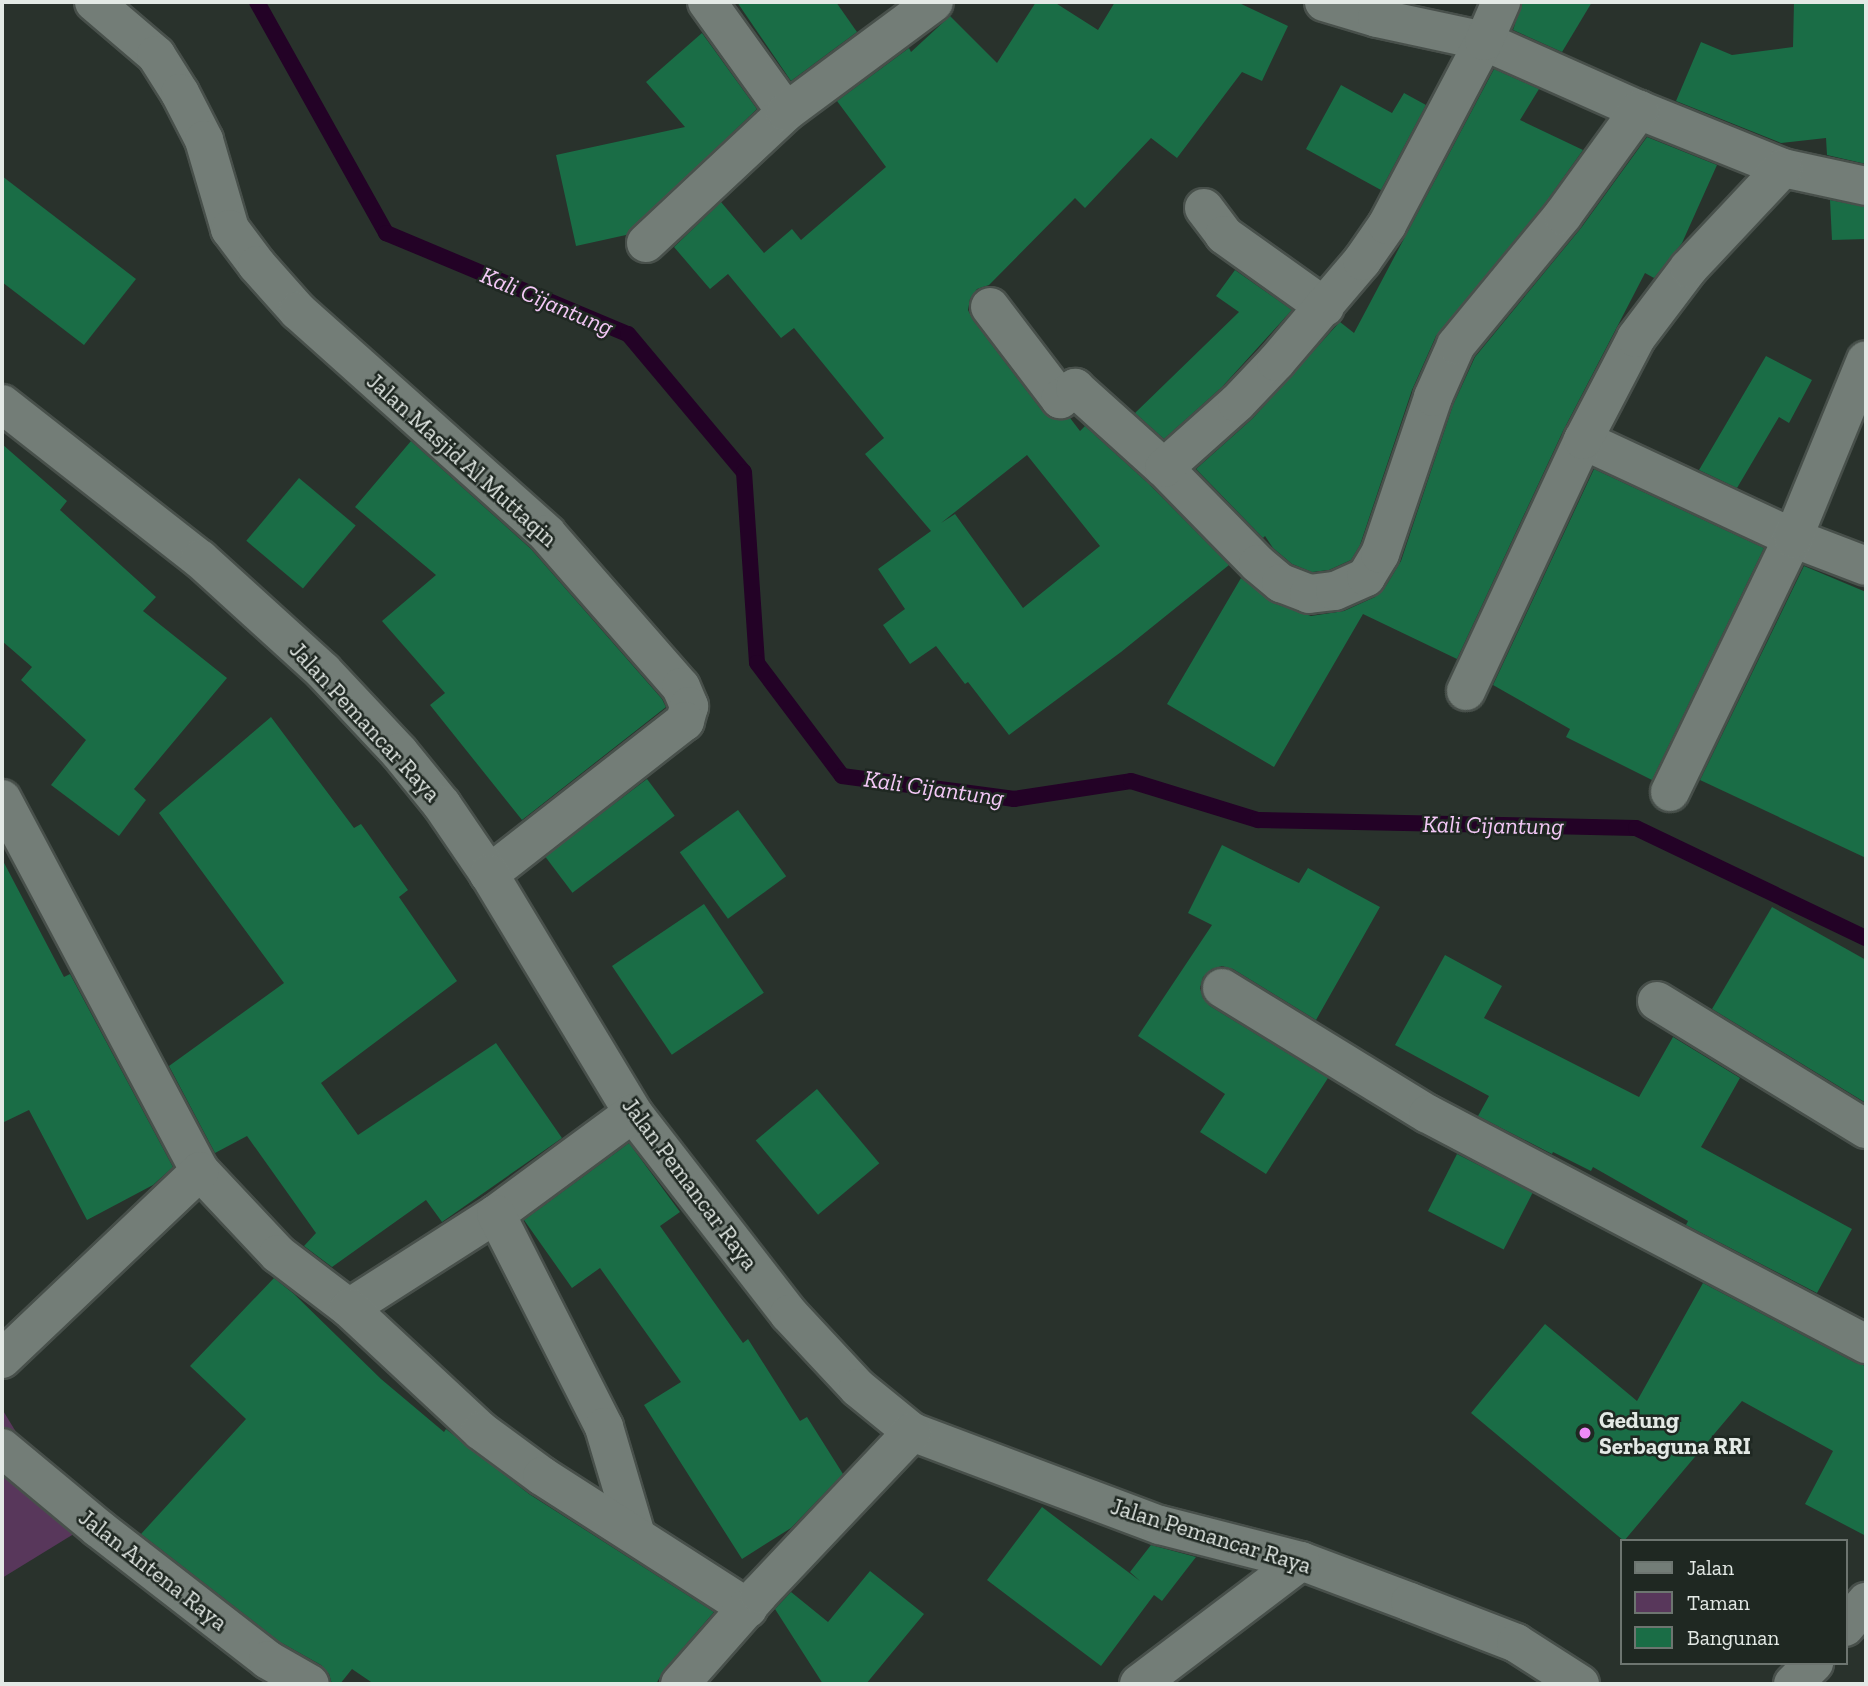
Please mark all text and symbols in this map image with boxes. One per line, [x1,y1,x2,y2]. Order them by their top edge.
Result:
water label: Kali Cijantung [476,260,618,342]
street label: Jalan Masjid Al Muttaqin [361,367,563,553]
street label: Jalan Pemancar Raya [284,636,446,808]
water label: Kali Cijantung [862,764,1006,812]
water label: Kali Cijantung [1422,809,1564,841]
street label: Jalan Pemancar Raya [616,1092,764,1276]
place label: Gedung Serbaguna RRI [1599,1406,1751,1460]
marker: Gedung Serbaguna RRI [1577,1425,1593,1441]
street label: Jalan Pemancar Raya [1107,1492,1315,1580]
street label: Jalan Antena Raya [73,1503,233,1637]
legend [1619,1539,1847,1665]
text: Jalan [1687,1555,1734,1580]
text: Taman [1687,1590,1750,1615]
text: Bangunan [1687,1625,1779,1650]

